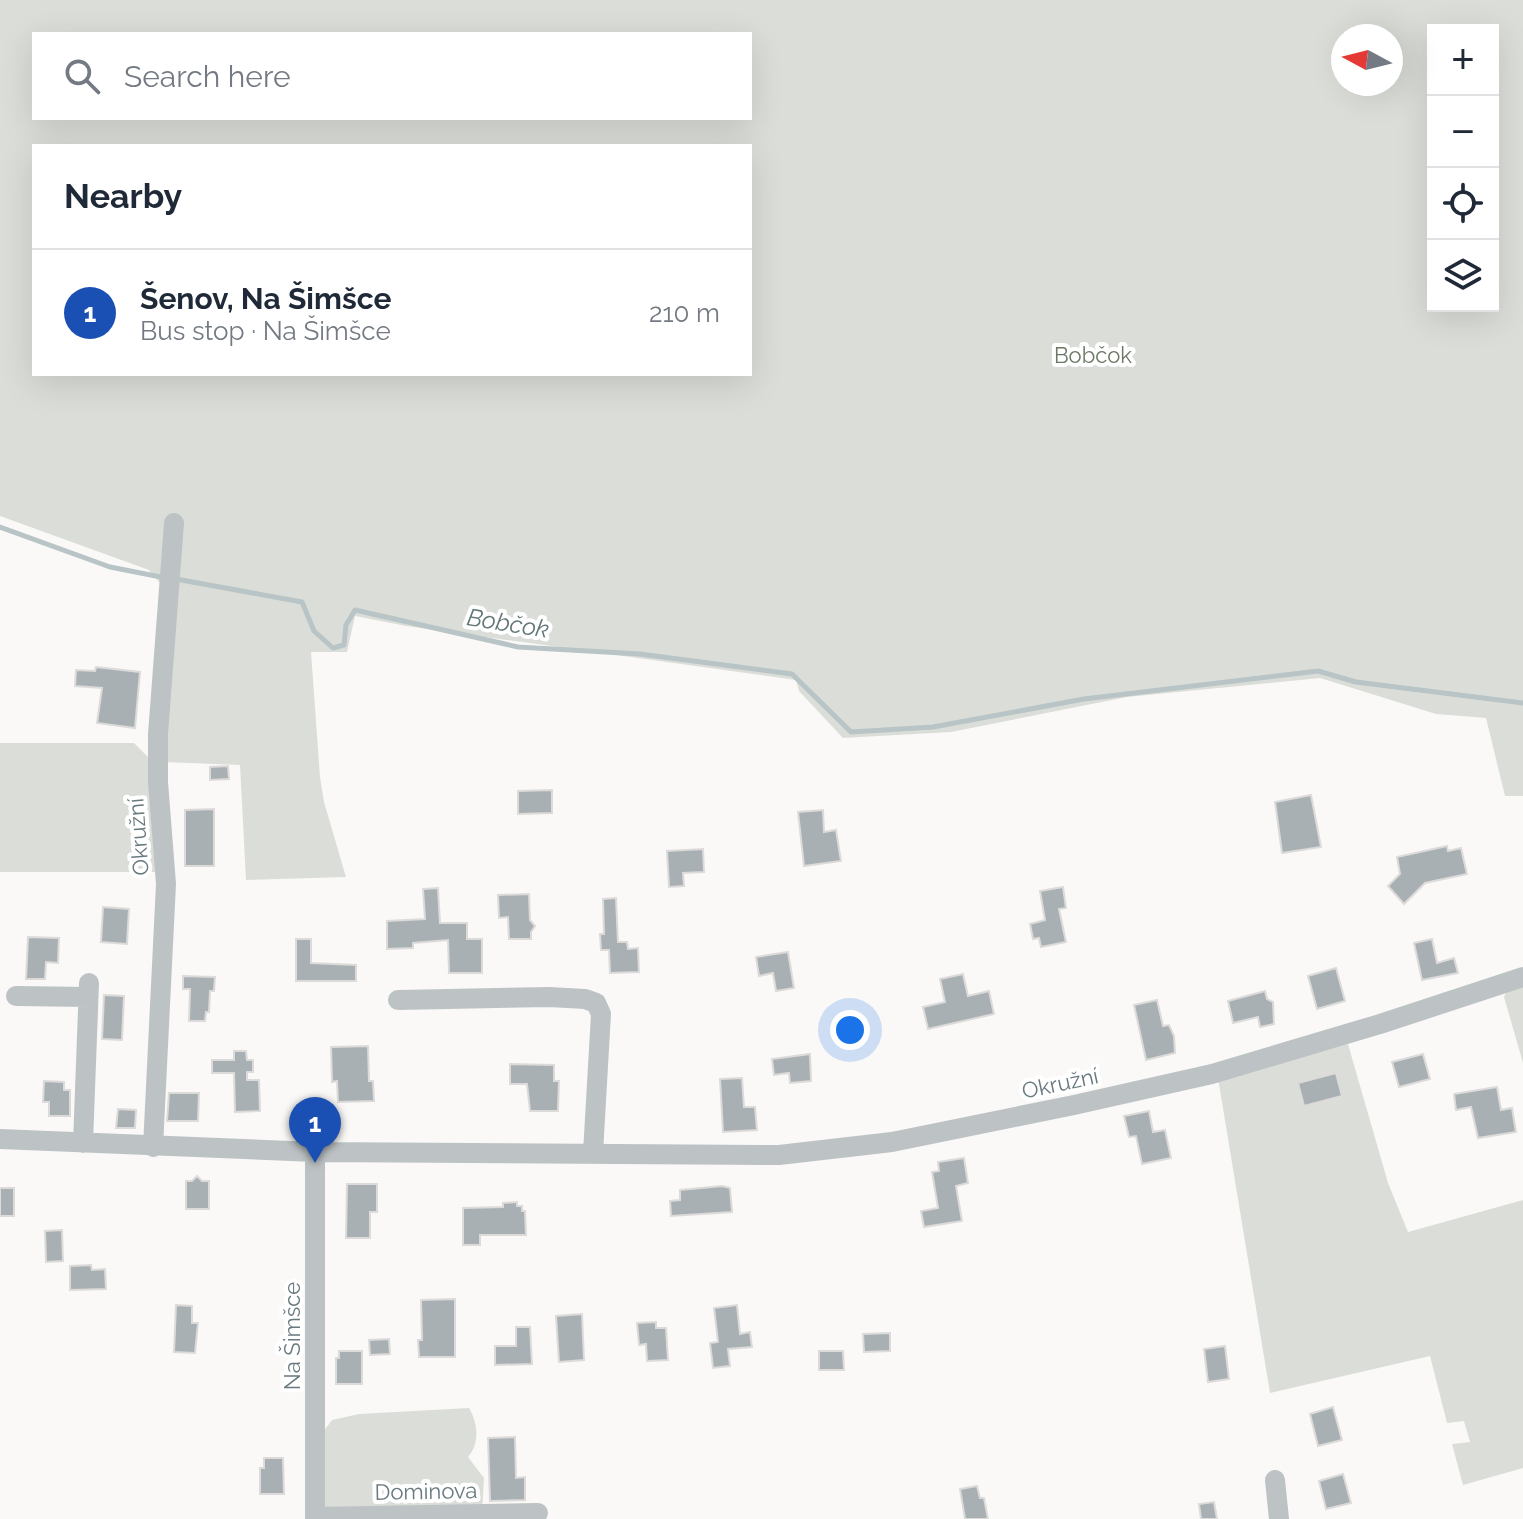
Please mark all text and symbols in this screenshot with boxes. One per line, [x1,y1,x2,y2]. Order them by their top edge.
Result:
north arrow [1331,24,1403,96]
map controls [1427,24,1499,312]
button: + [1427,24,1499,96]
search box [32,32,752,120]
icon: search [60,54,104,98]
text: Search here [124,59,291,94]
button: − [1427,96,1499,168]
button: locate [1427,168,1499,240]
text: Nearby [64,176,182,216]
button: layers [1427,240,1499,312]
text: Šenov, Na Šimšce [140,281,391,316]
text: 1 [84,298,96,328]
text: 210 m [649,298,720,328]
text: Bus stop · Na Šimšce [140,316,391,346]
park label: Bobčok [1054,342,1132,368]
water label: Bobčok [465,602,551,644]
street label: Okružní [122,797,154,877]
your location [830,1010,870,1050]
street label: Okružní [1019,1062,1101,1104]
pin: 1 [289,1097,341,1163]
street label: Na Šimšce [278,1282,305,1390]
street label: Dominova [374,1477,478,1505]

